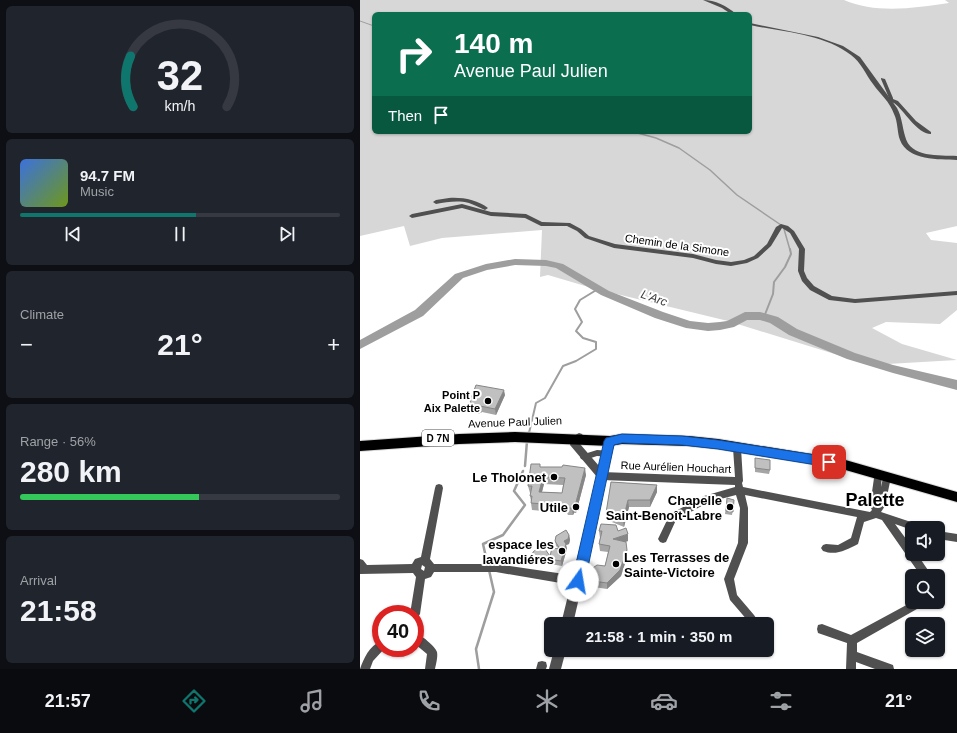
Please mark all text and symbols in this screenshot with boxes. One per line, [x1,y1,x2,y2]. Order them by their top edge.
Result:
icon: right [388,28,440,80]
text: 140 m [454,28,533,59]
text: 32 [157,52,203,99]
text: Avenue Paul Julien [454,61,608,81]
text: km/h [165,98,196,114]
icon: arrive [430,104,452,126]
text: Then [388,107,422,124]
text: 94.7 FM [80,167,135,184]
text: Music [80,184,114,199]
icon: previous [62,223,84,245]
icon: pause [169,223,191,245]
icon: next [276,223,298,245]
street label: Chemin de la Simone [624,232,730,258]
water label: L'Arc [639,287,669,309]
text: Climate [20,307,64,322]
text: 21° [157,328,203,361]
text: − [20,332,33,357]
text: + [327,332,340,357]
place label: Point P Aix Palette [424,389,480,414]
marker: Point P Aix Palette [483,396,493,406]
street label: Avenue Paul Julien [468,414,562,430]
road number: D 7N [422,430,454,446]
text: Range · 56% [20,434,96,449]
pin [812,445,846,479]
icon: arrive [818,451,840,473]
text: 280 km [20,455,122,488]
street label: Rue Aurélien Houchart [620,459,732,475]
place label: Le Tholonet [472,470,547,485]
marker: Le Tholonet [549,472,559,482]
district label: Palette [845,490,905,510]
place label: Chapelle Saint-Benoît-Labre [606,493,722,523]
place label: Utile [540,500,568,515]
marker: Utile [571,502,581,512]
marker: Chapelle Saint-Benoît-Labre [725,502,735,512]
map controls [905,521,945,657]
button: sound [905,521,945,561]
place label: espace les lavandiéres [482,537,554,567]
marker: espace les lavandiéres [557,546,567,556]
place label: Les Terrasses de Sainte-Victoire [624,550,729,580]
marker: Les Terrasses de Sainte-Victoire [611,559,621,569]
position arrow [557,560,599,602]
button: search [905,569,945,609]
text: Arrival [20,573,57,588]
text: 21:58 [20,594,97,627]
speed limit sign: 40 [372,605,424,657]
button: layers [905,617,945,657]
text: 21:58 · 1 min · 350 m [586,628,732,645]
icon: directions [180,687,208,715]
icon: music [298,687,326,715]
icon: phone [415,687,443,715]
icon: climate [533,687,561,715]
icon: car [650,687,678,715]
icon: filters [767,687,795,715]
text: 21:57 [45,691,91,711]
text: 21° [885,691,912,711]

